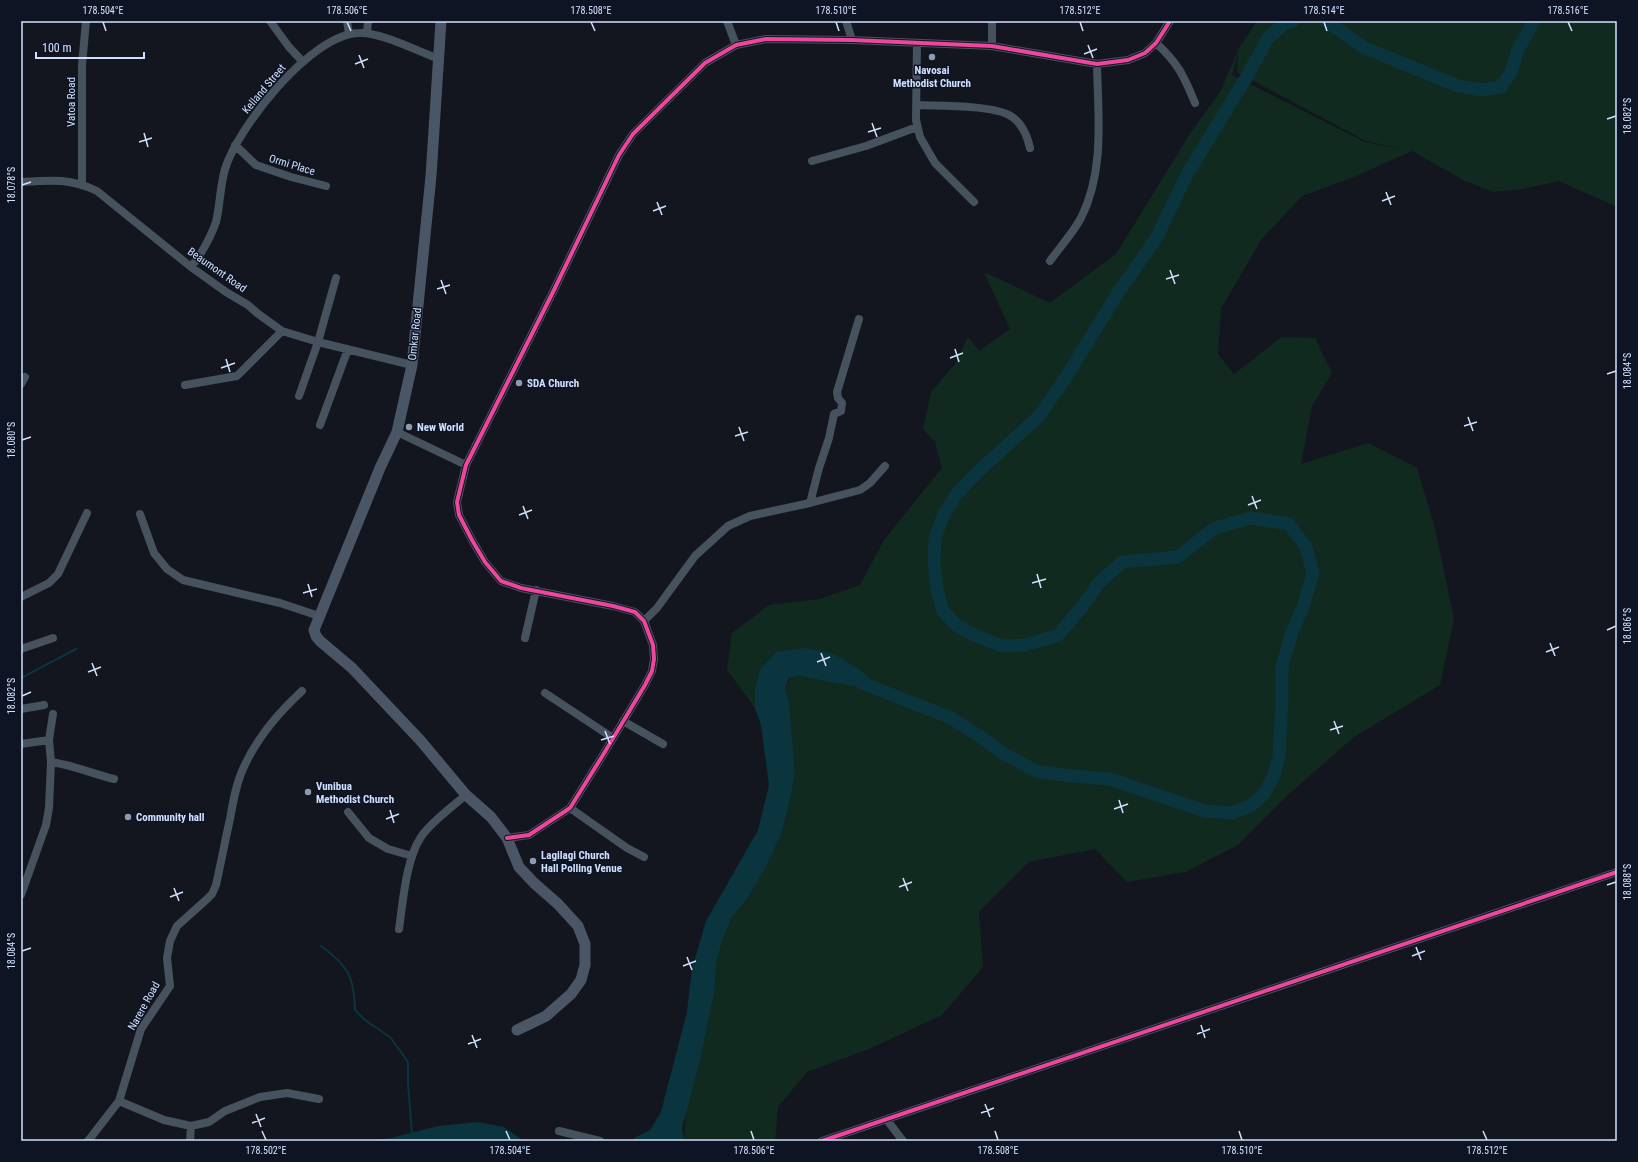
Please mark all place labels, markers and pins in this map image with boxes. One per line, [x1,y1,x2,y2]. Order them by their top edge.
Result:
marker: Navosai Methodist Church [927,52,937,62]
place label: Navosai Methodist Church [893,64,971,90]
place label: SDA Church [527,377,579,390]
marker: SDA Church [514,378,524,388]
place label: New World [417,421,464,434]
marker: New World [404,422,414,432]
place label: Vunibua Methodist Church [316,780,394,806]
marker: Vunibua Methodist Church [303,787,313,797]
place label: Community hall [136,811,205,824]
marker: Community hall [123,812,133,822]
place label: Lagilagi Church Hall Polling Venue [541,849,622,875]
marker: Lagilagi Church Hall Polling Venue [528,856,538,866]

